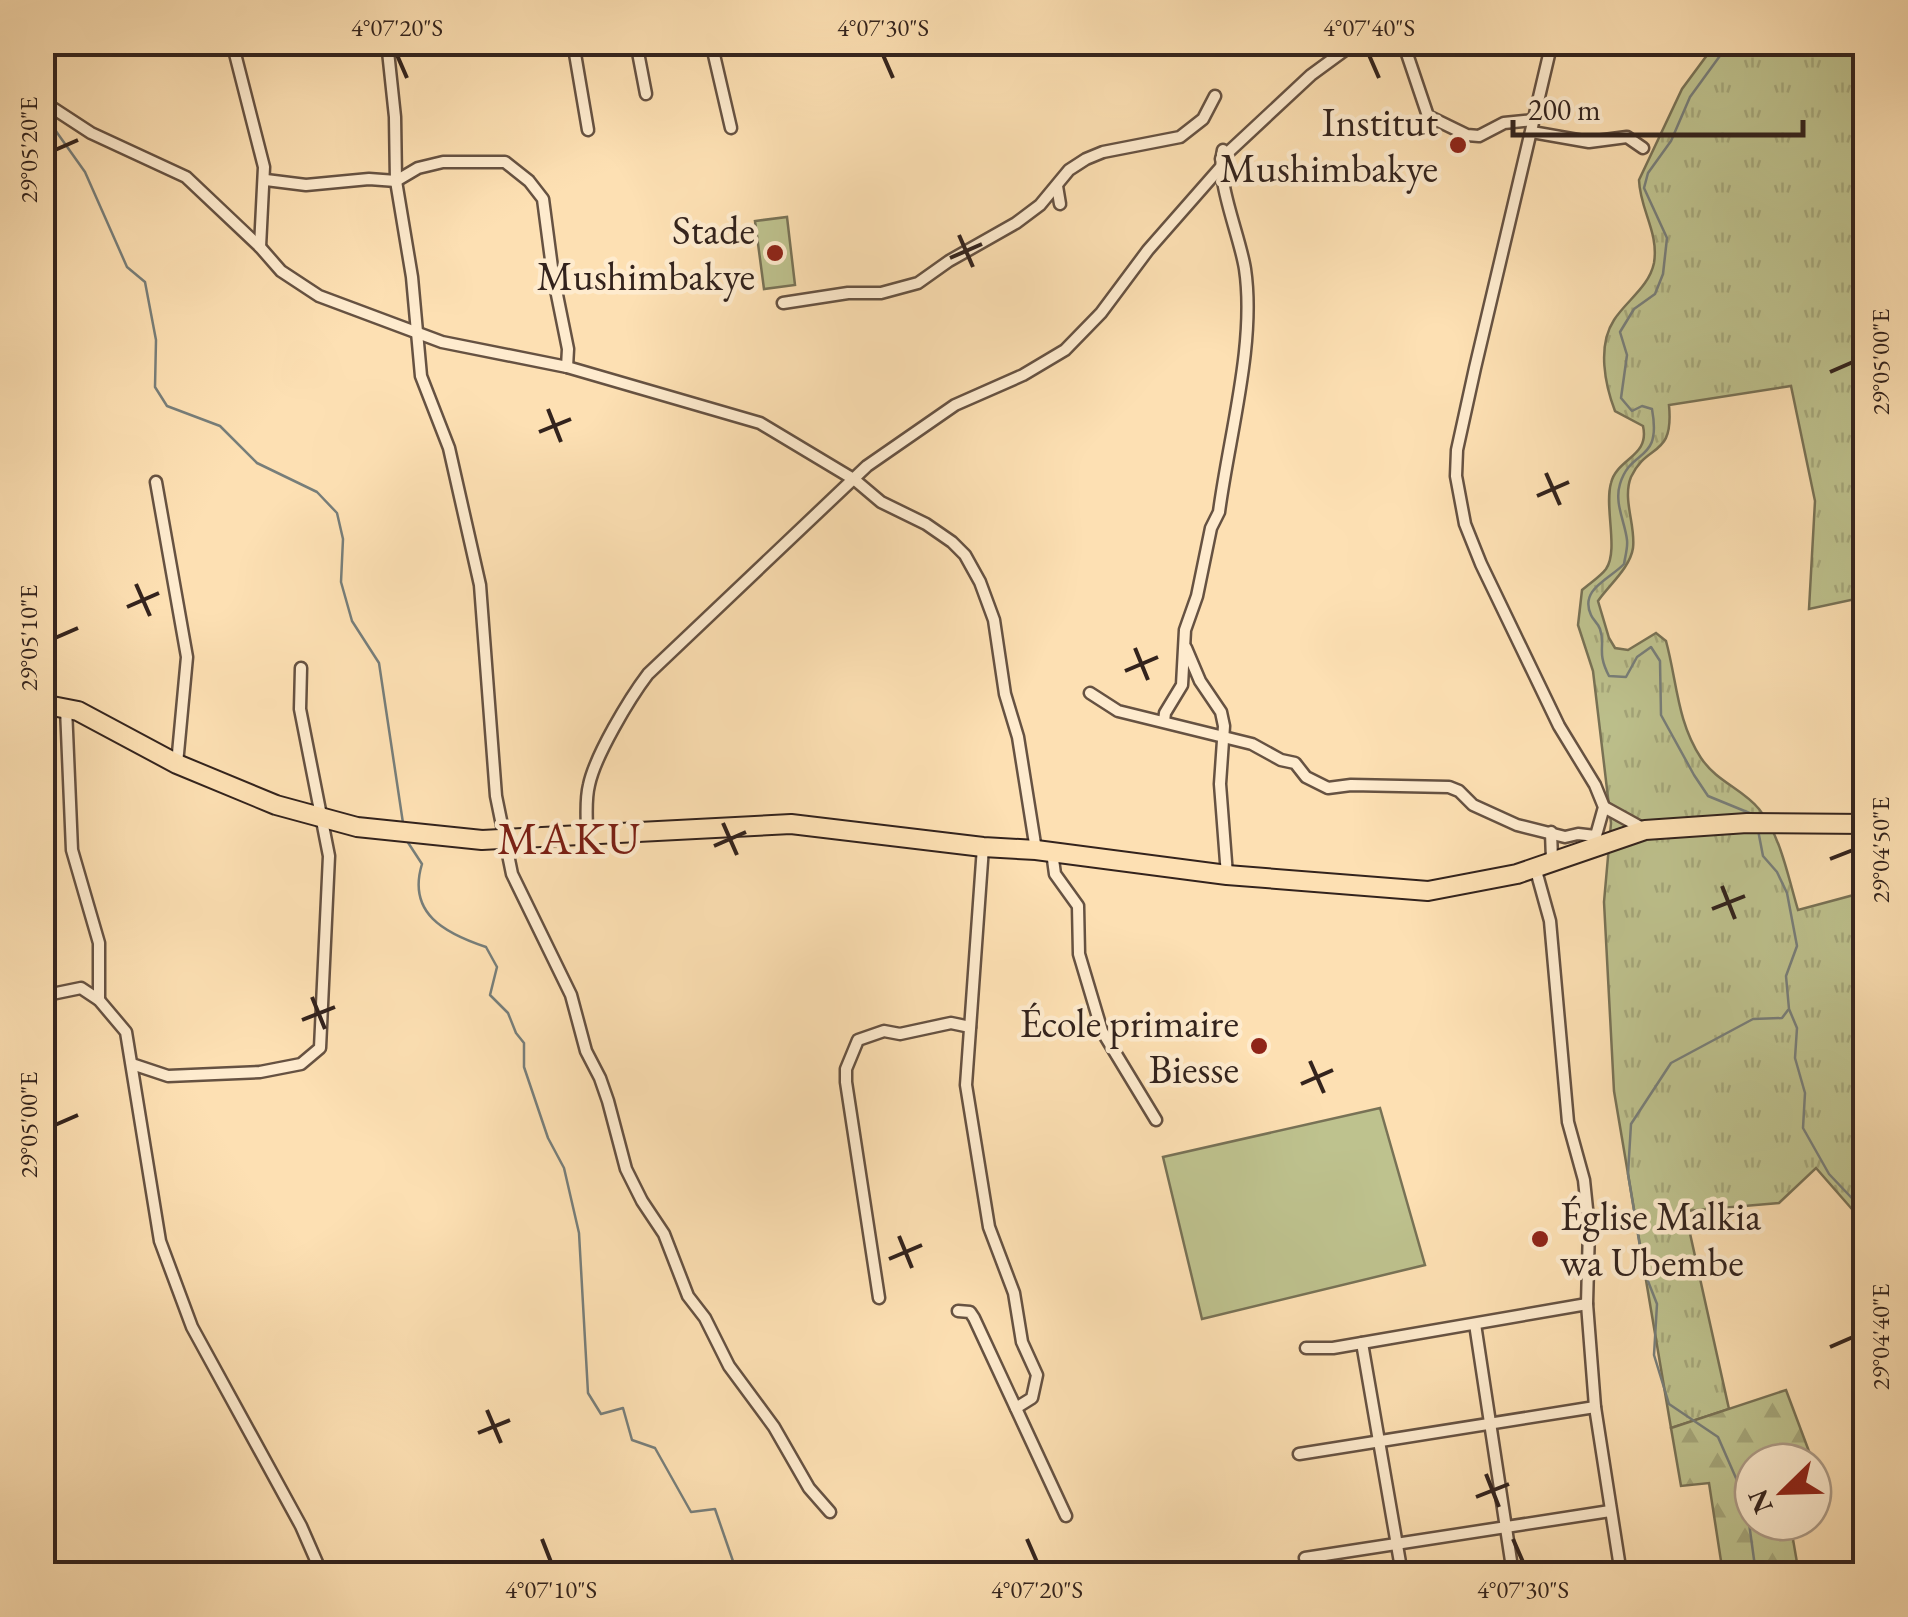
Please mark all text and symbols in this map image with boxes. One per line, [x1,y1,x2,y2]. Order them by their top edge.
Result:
text: 4°07'20"S [351,11,443,43]
text: 4°07'30"S [837,11,929,43]
text: 4°07'40"S [1323,11,1415,43]
scale bar [1513,75,1803,137]
text: 200 m [1528,90,1601,129]
place label: Institut Mushimbakye [1220,96,1438,194]
text: 29°05'20"E [12,97,44,203]
marker: Institut Mushimbakye [1447,134,1469,156]
place label: Stade Mushimbakye [537,204,755,302]
marker: Stade Mushimbakye [764,242,786,264]
text: 29°05'00"E [1864,309,1896,415]
text: 29°05'10"E [12,585,44,691]
text: 29°04'50"E [1864,797,1896,903]
district label: MAKU [497,809,643,867]
place label: École primaire Biesse [1020,997,1239,1095]
marker: École primaire Biesse [1248,1035,1270,1057]
text: 29°05'00"E [12,1072,44,1178]
place label: Église Malkia wa Ubembe [1560,1190,1761,1288]
marker: Église Malkia wa Ubembe [1529,1228,1551,1250]
text: 29°04'40"E [1864,1284,1896,1390]
north arrow [1733,1442,1833,1542]
text: N [1739,1484,1781,1519]
text: 4°07'10"S [505,1573,597,1605]
text: 4°07'20"S [991,1573,1083,1605]
text: 4°07'30"S [1477,1573,1569,1605]

